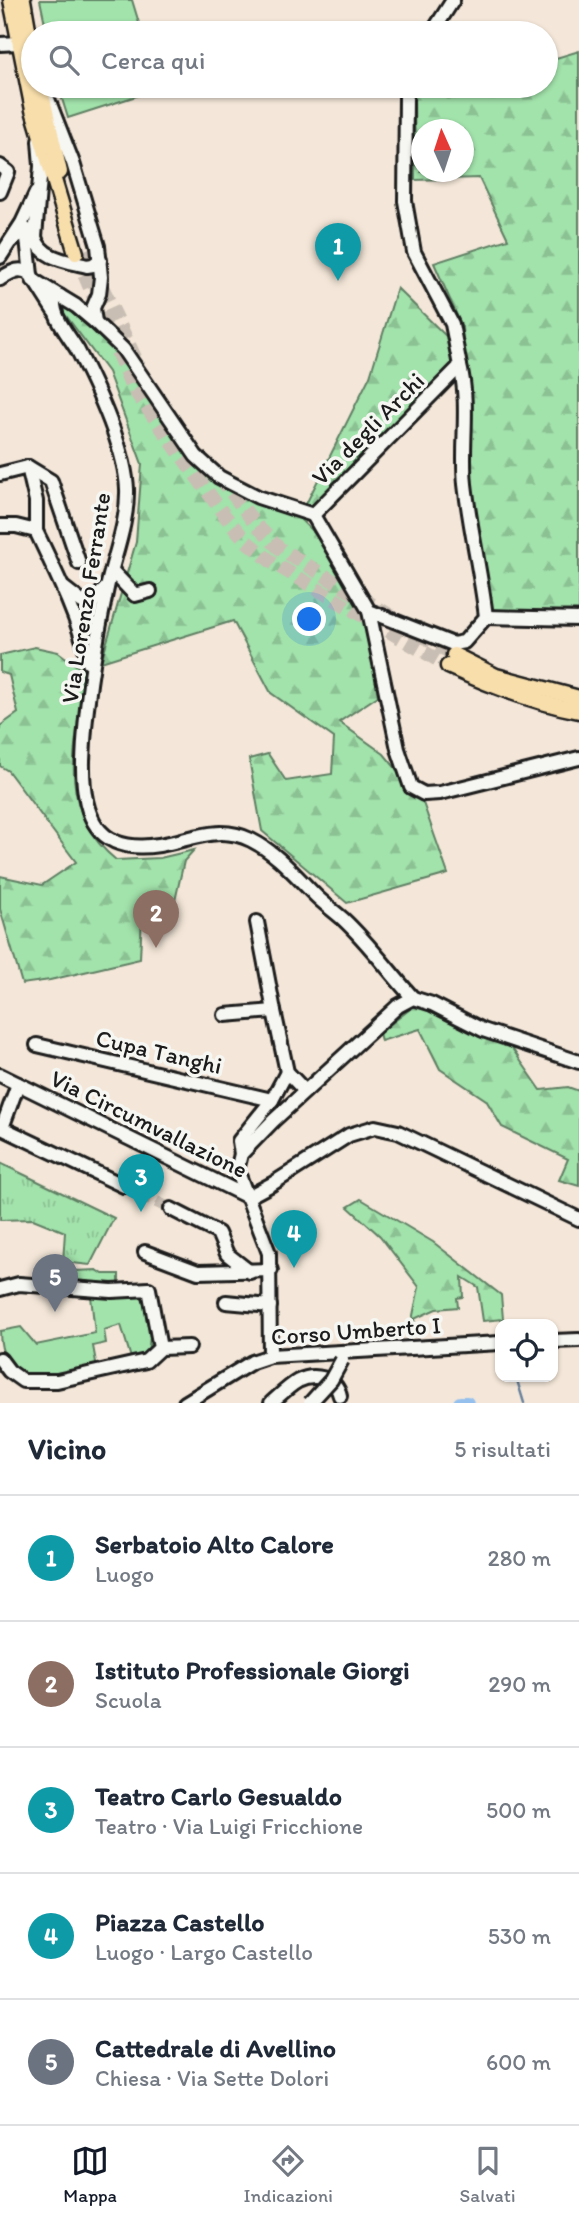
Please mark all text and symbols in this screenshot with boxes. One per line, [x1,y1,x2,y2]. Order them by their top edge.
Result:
search box [21,21,558,98]
icon: search [45,41,83,79]
text: Cerca qui [101,44,205,76]
north arrow [411,119,474,182]
pin: 1 [315,223,361,281]
street label: Via degli Archi [305,366,430,491]
street label: Via Lorenzo Ferrante [55,490,117,706]
your location [292,602,326,636]
pin: 2 [133,890,179,948]
street label: Cupa Tanghi [93,1023,225,1080]
street label: Via Circumvallazione [46,1063,253,1184]
pin: 3 [118,1154,164,1212]
pin: 4 [271,1210,317,1268]
pin: 5 [32,1254,78,1312]
street label: Corso Umberto I [270,1310,442,1351]
map controls [495,1319,558,1382]
button: locate [495,1319,558,1382]
text: Vicino [28,1430,106,1467]
text: 5 risultati [454,1435,551,1463]
text: Serbatoio Alto Calore [95,1528,334,1560]
text: 1 [46,1544,56,1572]
text: 280 m [488,1544,551,1572]
text: Luogo [95,1560,154,1588]
text: Istituto Professionale Giorgi [95,1654,410,1686]
text: 2 [45,1670,57,1698]
text: 290 m [488,1670,551,1698]
text: Scuola [95,1686,162,1714]
text: Teatro Carlo Gesualdo [95,1780,342,1812]
text: 3 [45,1796,57,1824]
text: 500 m [486,1796,551,1824]
text: Teatro · Via Luigi Fricchione [95,1812,363,1840]
text: Piazza Castello [95,1906,265,1938]
text: 4 [44,1922,58,1950]
text: 530 m [488,1922,551,1950]
text: Luogo · Largo Castello [95,1938,313,1966]
text: Cattedrale di Avellino [95,2032,336,2064]
text: 5 [45,2048,57,2076]
text: 600 m [486,2048,551,2076]
text: Chiesa · Via Sette Dolori [95,2064,329,2092]
tab: Mappa [63,2142,117,2207]
tab: Indicazioni [244,2142,333,2207]
tab: Salvati [460,2142,516,2207]

